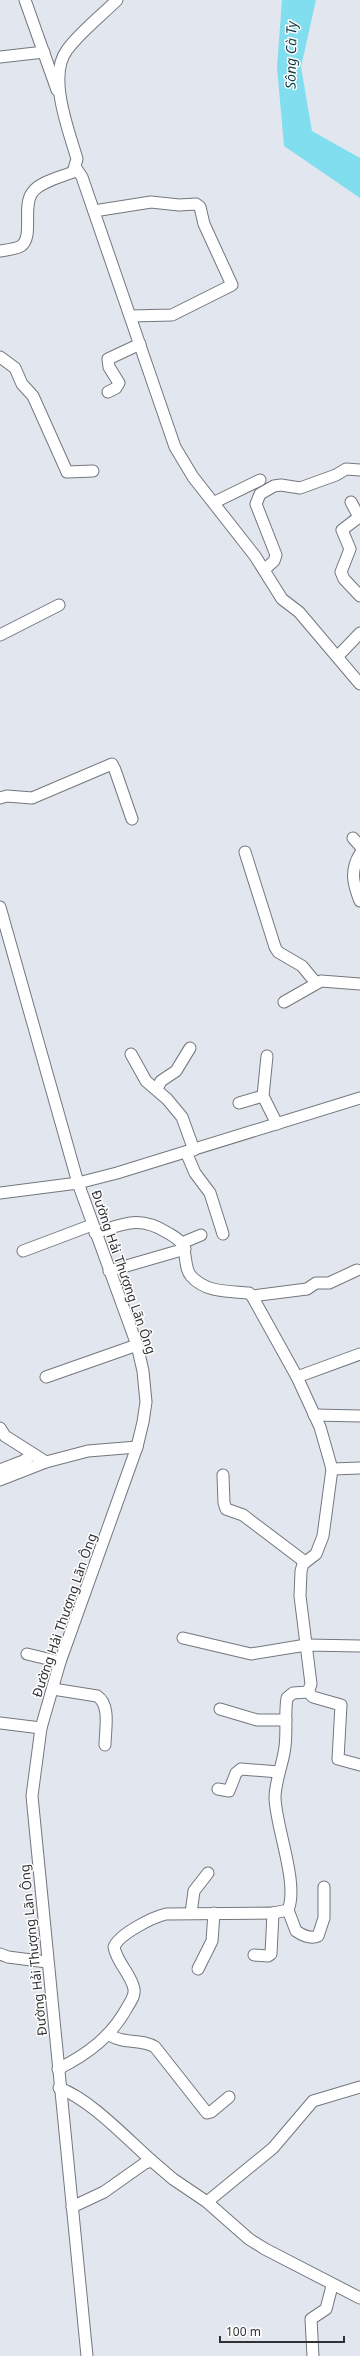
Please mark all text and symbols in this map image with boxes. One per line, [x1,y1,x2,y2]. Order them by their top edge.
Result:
water label: Sông Cà Ty [280,19,301,89]
street label: Đường Hải Thượng Lãn Ông [87,1188,161,1356]
street label: Đường Hải Thượng Lãn Ông [27,1531,101,1699]
street label: Đường Hải Thượng Lãn Ông [15,1863,51,2037]
scale bar [220,2318,344,2344]
text: 100 m [226,2323,261,2340]

